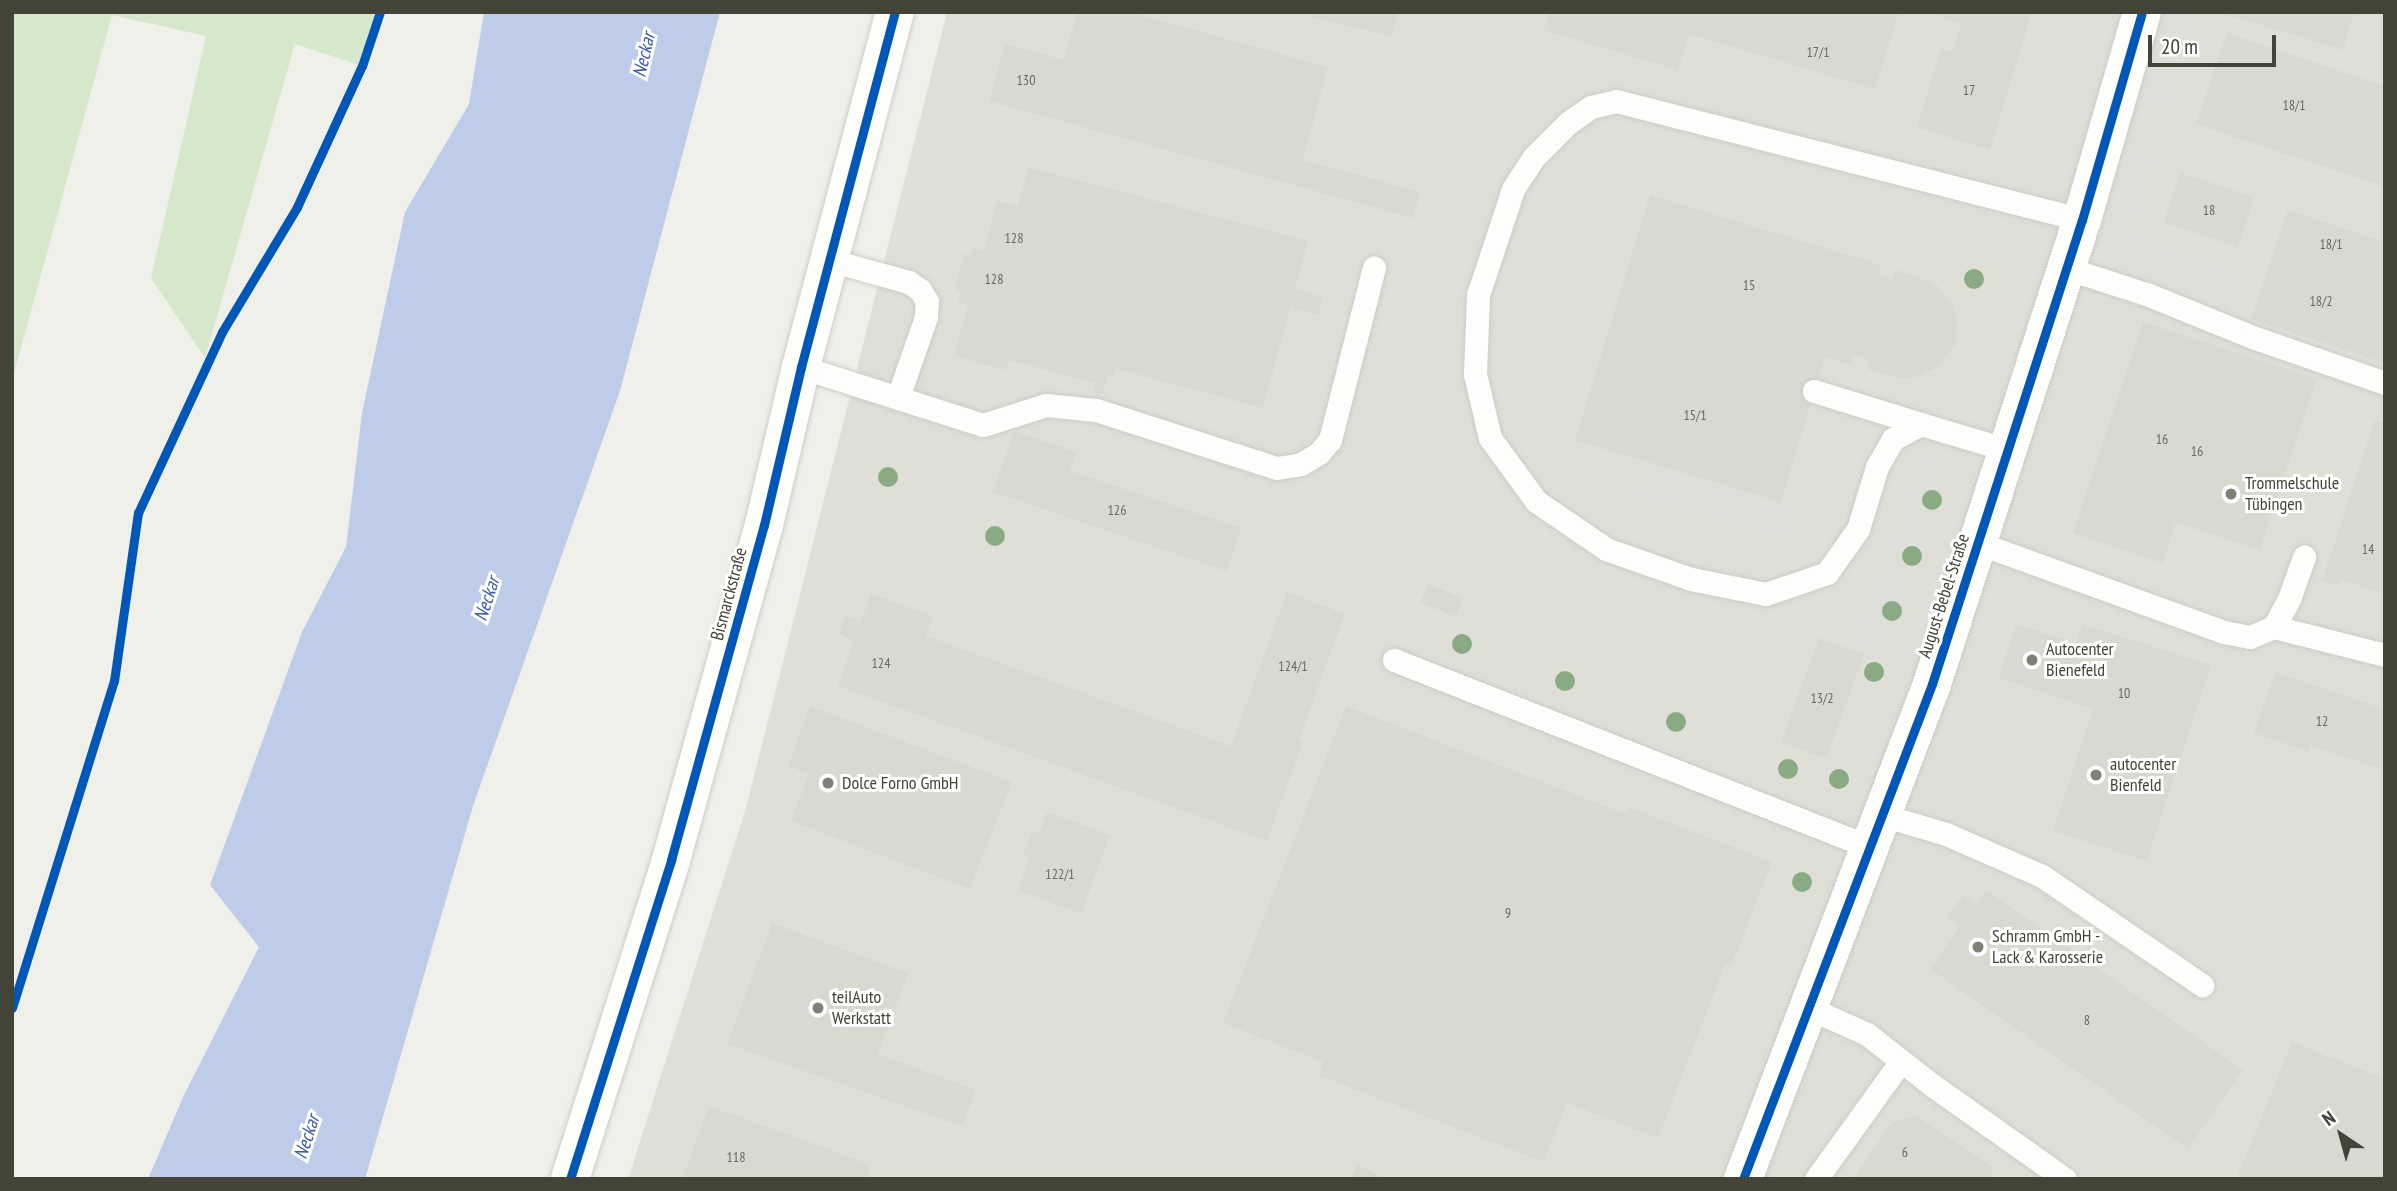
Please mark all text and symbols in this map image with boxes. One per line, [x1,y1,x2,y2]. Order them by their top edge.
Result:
scale bar [2152,21,2280,65]
water label: Neckar [628,31,660,79]
text: 20 m [2161,33,2198,60]
house number: 17/1 [1806,44,1830,60]
house number: 130 [1017,72,1035,88]
house number: 17 [1963,82,1975,98]
house number: 18/1 [2282,97,2306,113]
house number: 18 [2203,202,2215,218]
house number: 128 [1005,230,1023,246]
house number: 18/1 [2319,236,2343,252]
house number: 128 [985,271,1003,287]
house number: 15 [1743,277,1755,293]
house number: 18/2 [2309,293,2333,309]
house number: 15/1 [1683,407,1707,423]
house number: 16 [2156,431,2168,447]
house number: 16 [2191,443,2203,459]
place label: Trommelschule Tübingen [2245,473,2339,516]
marker: Trommelschule Tübingen [2223,486,2239,502]
house number: 126 [1108,502,1126,518]
street label: August-Bebel-Straße [1914,531,1974,661]
house number: 14 [2362,541,2374,557]
street label: Bismarckstraße [706,545,752,643]
water label: Neckar [469,574,505,624]
place label: Autocenter Bienefeld [2046,639,2114,682]
marker: Autocenter Bienefeld [2024,652,2040,668]
house number: 124 [872,655,890,671]
house number: 124/1 [1278,658,1308,674]
house number: 10 [2118,685,2130,701]
house number: 13/2 [1810,690,1834,706]
house number: 12 [2316,713,2328,729]
place label: autocenter Bienfeld [2110,754,2176,796]
marker: autocenter Bienfeld [2088,767,2104,783]
place label: Dolce Forno GmbH [842,772,958,794]
marker: Dolce Forno GmbH [820,775,836,791]
house number: 122/1 [1045,866,1075,882]
house number: 9 [1505,905,1511,921]
place label: Schramm GmbH - Lack & Karosserie [1992,926,2104,968]
marker: Schramm GmbH - Lack & Karosserie [1970,939,1986,955]
place label: teilAuto Werkstatt [832,987,891,1030]
marker: teilAuto Werkstatt [810,1000,826,1016]
house number: 8 [2084,1012,2090,1028]
north arrow [2306,1100,2376,1170]
text: N [2317,1105,2340,1131]
water label: Neckar [289,1112,325,1162]
house number: 6 [1902,1144,1908,1160]
house number: 118 [727,1149,745,1165]

